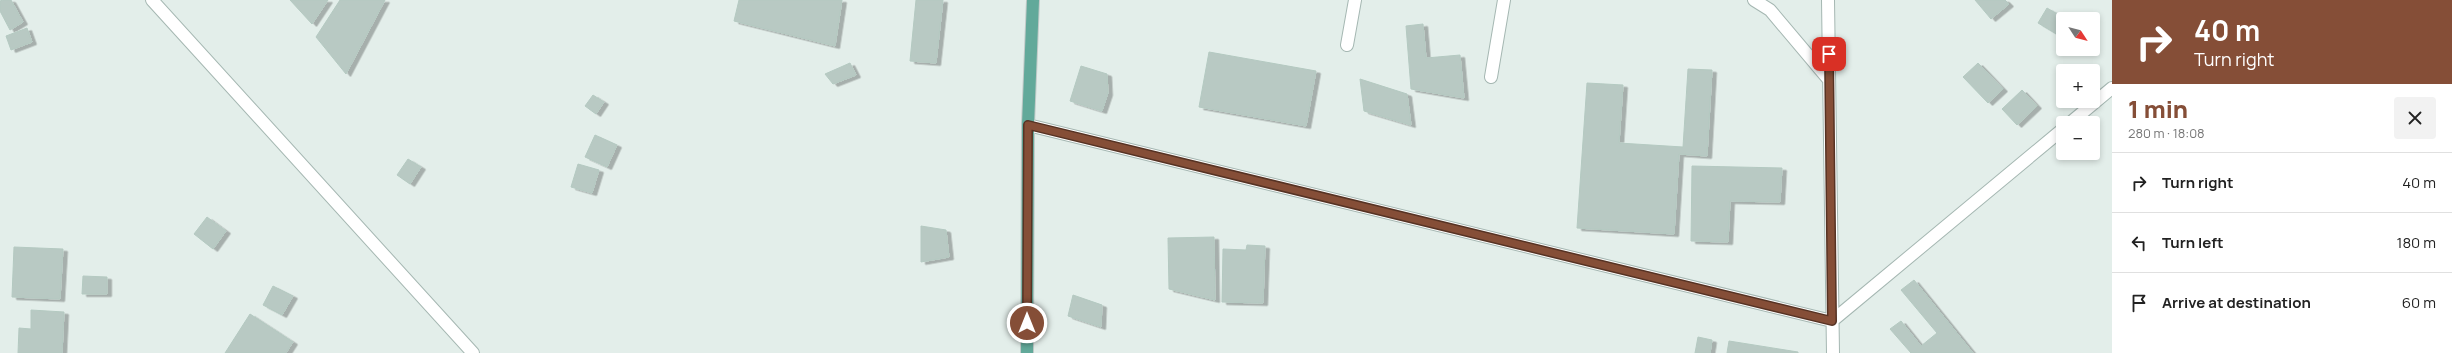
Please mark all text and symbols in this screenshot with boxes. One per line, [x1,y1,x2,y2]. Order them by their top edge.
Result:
text: 40 m [2194,11,2260,49]
north arrow [2056,12,2100,56]
map controls [2056,12,2100,160]
icon: right [2128,16,2180,68]
pin [1812,37,1846,71]
icon: arrive [1818,43,1840,65]
text: Turn right [2194,47,2275,71]
button: + [2056,64,2100,108]
text: 1 min [2128,92,2188,125]
button: close [2394,97,2436,139]
button: − [2056,116,2100,160]
text: 280 m · 18:08 [2128,124,2205,142]
icon: right [2128,172,2150,194]
text: Turn right [2162,172,2233,193]
text: 40 m [2402,172,2436,193]
icon: left [2128,232,2150,254]
text: Turn left [2162,232,2224,253]
text: 180 m [2397,232,2436,253]
icon: arrive [2128,292,2150,314]
text: Arrive at destination [2162,292,2311,313]
text: 60 m [2402,292,2436,313]
position arrow [1006,302,1048,344]

